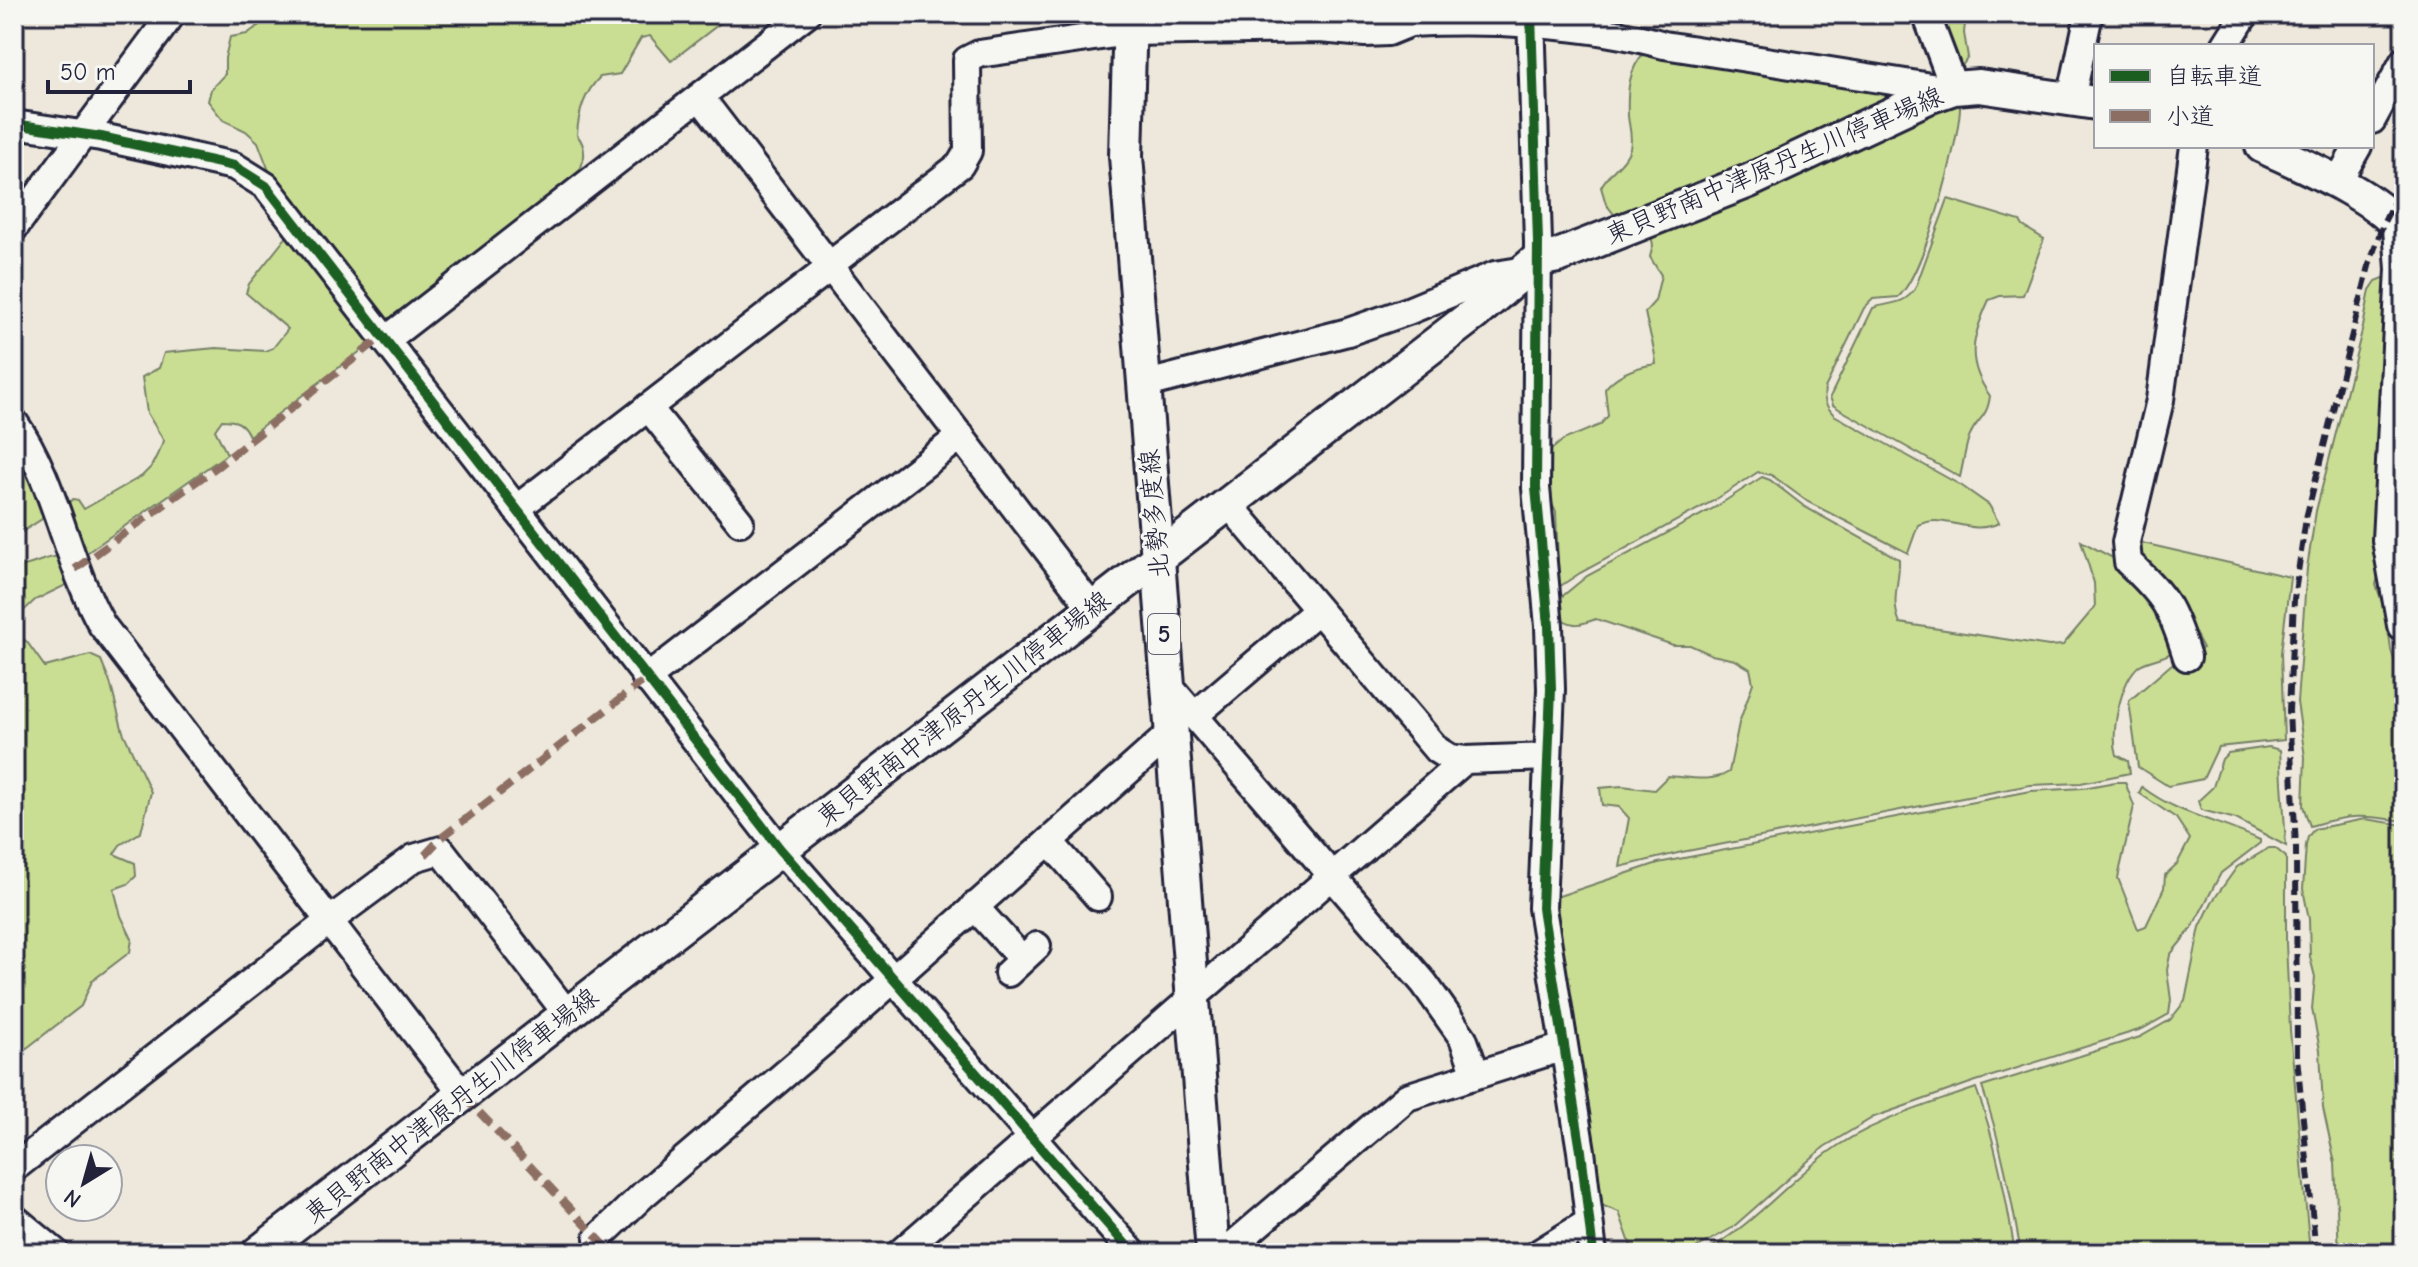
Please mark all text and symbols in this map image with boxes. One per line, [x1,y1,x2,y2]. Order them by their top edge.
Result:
scale bar [48,44,190,94]
legend [2094,44,2374,148]
text: 50 m [60,58,116,86]
text: 自転車道 [2166,62,2262,90]
street label: 東貝野南中津原丹生川停車場線 [1601,81,1948,251]
text: 小道 [2166,102,2214,130]
street label: 北勢多度線 [1134,448,1176,580]
street label: 東貝野南中津原丹生川停車場線 [811,585,1116,833]
road number: 5 [1148,614,1180,654]
street label: 東貝野南中津原丹生川停車場線 [299,982,604,1230]
north arrow [44,1143,124,1223]
text: N [59,1183,86,1213]

